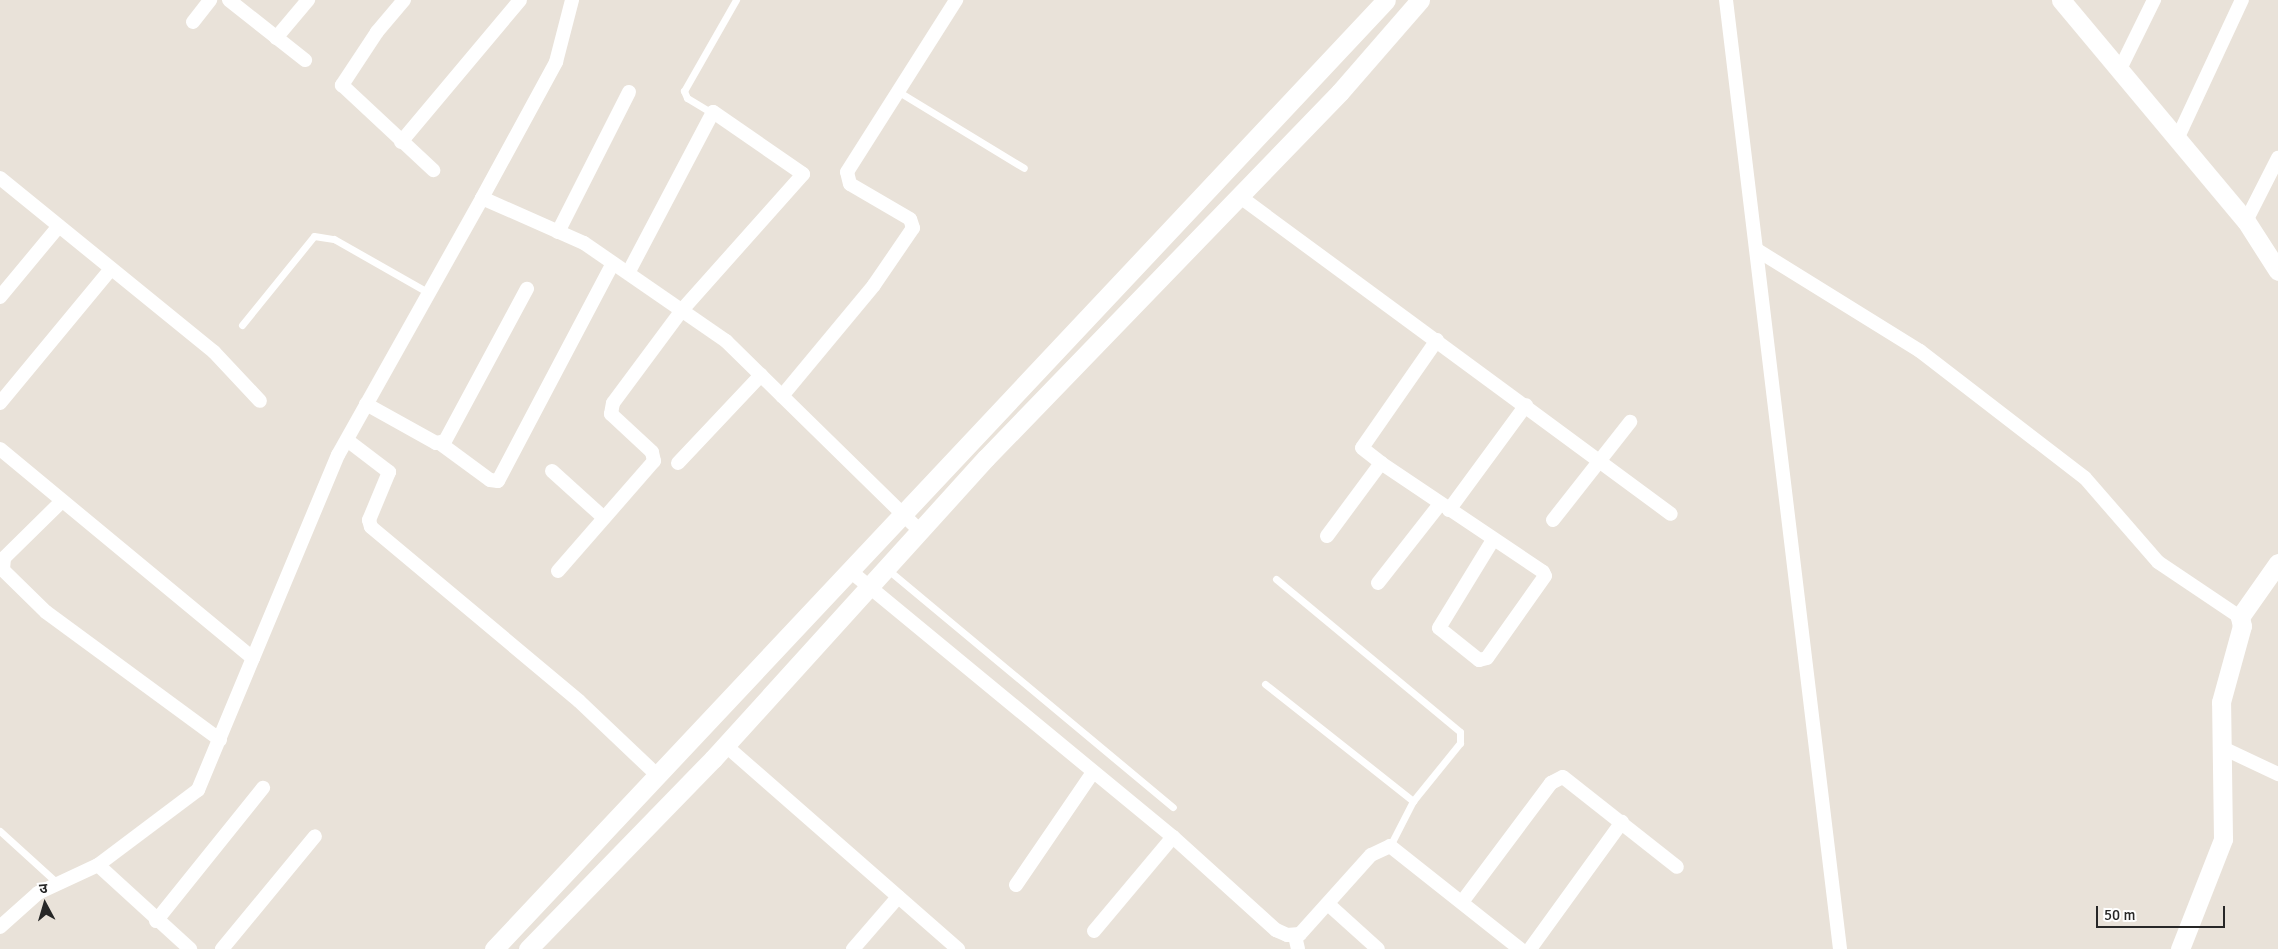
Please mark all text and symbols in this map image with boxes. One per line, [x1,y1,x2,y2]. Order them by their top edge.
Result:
north arrow [20,879,70,929]
text: उ [38,880,48,897]
scale bar [2098,896,2227,928]
text: 50 m [2104,906,2135,924]

